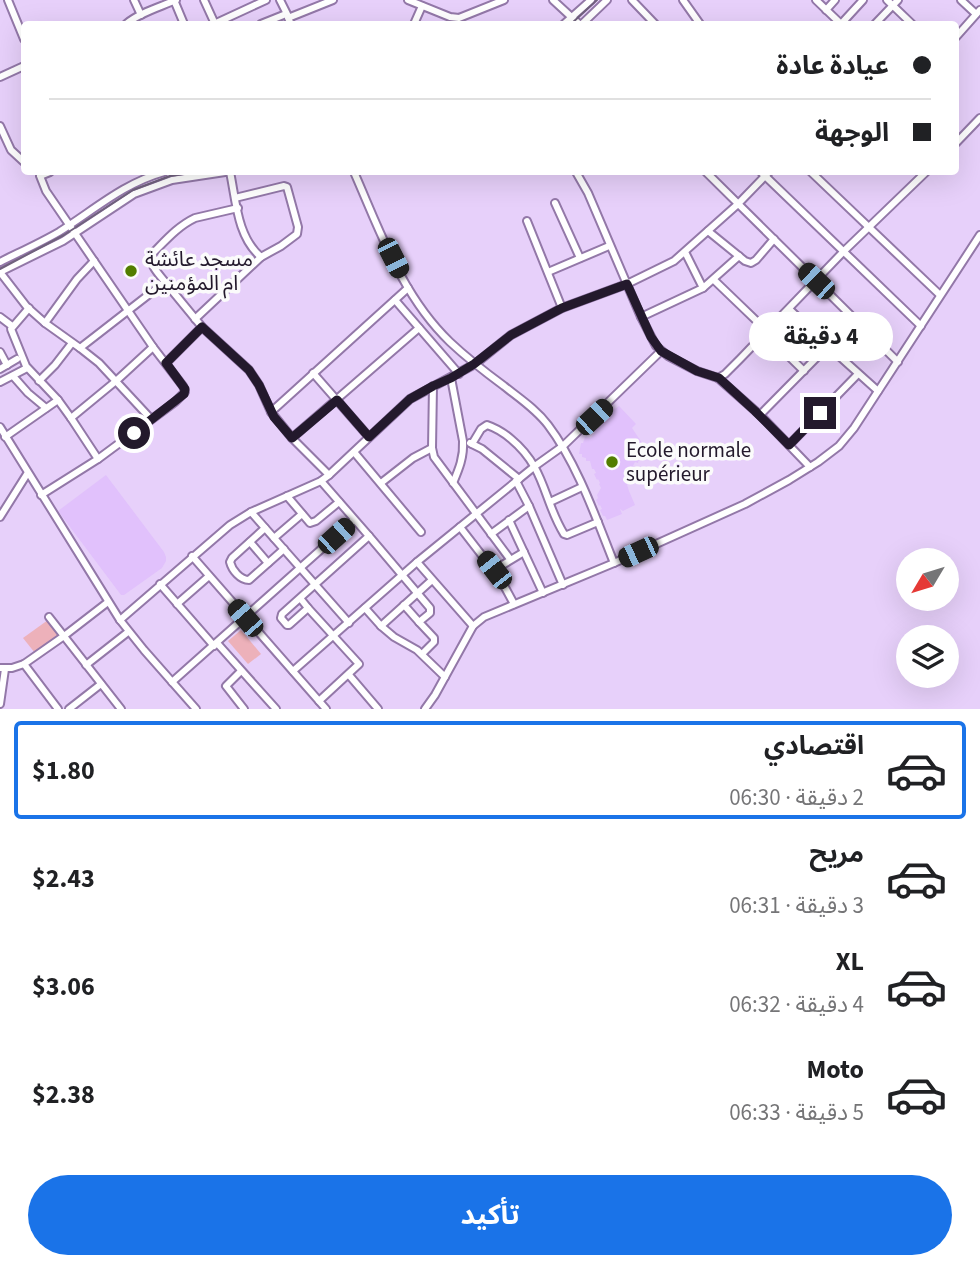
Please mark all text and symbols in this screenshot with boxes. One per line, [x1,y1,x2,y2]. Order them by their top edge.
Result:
text: عيادة عادة [776,47,889,84]
text: الوجهة [815,114,889,151]
car [375,235,412,281]
place label: مسجد عائشة ام المؤمنين [145,244,253,299]
car [794,259,839,303]
marker: مسجد عائشة ام المؤمنين [123,263,139,279]
callout: 4 دقيقة [748,312,892,360]
text: 4 دقيقة [784,320,858,353]
car [572,395,617,439]
route end [804,397,836,429]
route start [118,417,150,449]
place label: Ecole normale supérieur [626,435,751,489]
marker: Ecole normale supérieur [604,454,620,470]
car [314,514,359,558]
car [615,534,662,570]
car [473,547,516,593]
north arrow [896,548,959,611]
map controls [896,548,959,688]
car [224,595,267,641]
button: layers [896,625,959,688]
text: اقتصادي [764,727,864,764]
icon: car [885,739,948,802]
text: $1.80 [32,752,95,789]
text: 2 دقيقة · 06:30 [729,781,864,814]
text: مريح [809,835,864,872]
icon: car [885,847,948,910]
text: $2.43 [32,860,95,897]
text: 3 دقيقة · 06:31 [729,889,864,922]
text: XL [836,943,864,980]
icon: car [885,955,948,1018]
text: $3.06 [32,968,95,1005]
text: 4 دقيقة · 06:32 [729,988,864,1021]
text: Moto [807,1051,864,1088]
icon: car [885,1063,948,1126]
text: $2.38 [32,1076,95,1113]
text: 5 دقيقة · 06:33 [729,1096,864,1129]
button: تأكيد [28,1175,952,1255]

